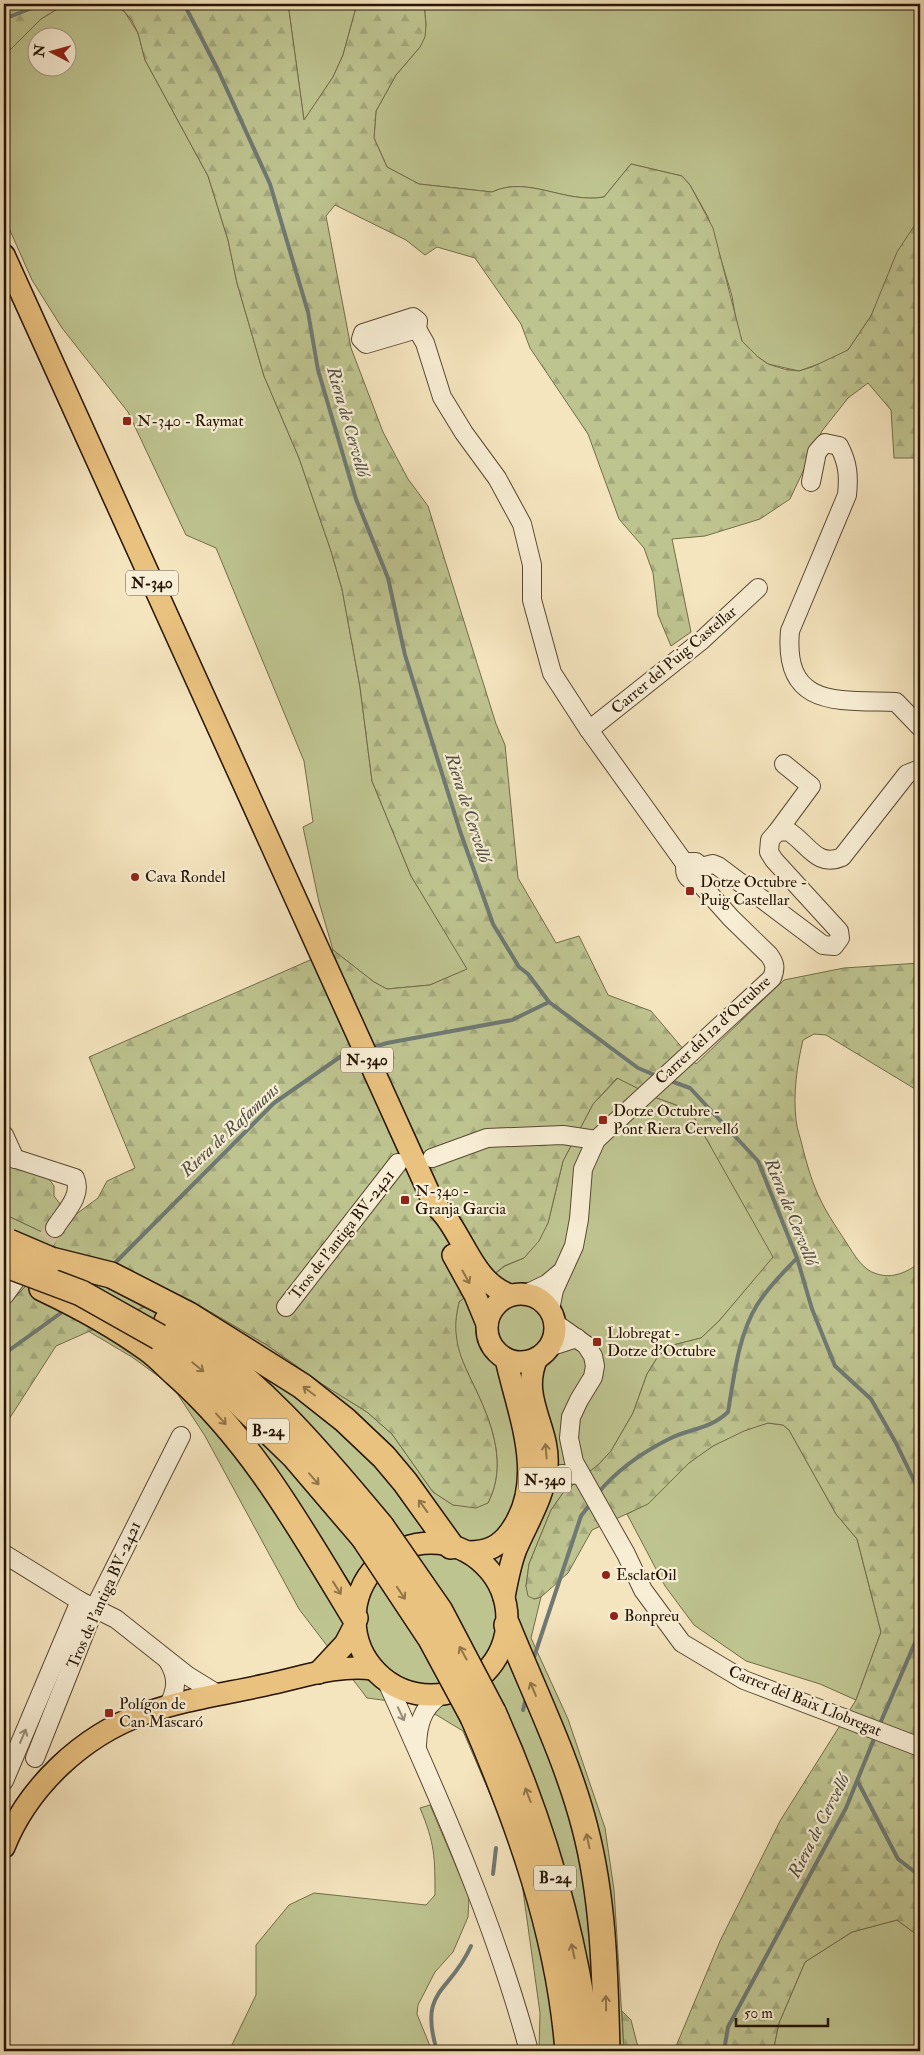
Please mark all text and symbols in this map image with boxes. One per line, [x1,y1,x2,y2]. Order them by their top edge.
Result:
north arrow [28,28,78,78]
text: N [30,43,49,59]
water label: Riera de Cervelló [321,363,375,481]
place label: N-340 - Raymat [137,411,244,431]
marker: N-340 - Raymat [121,415,133,427]
road number: N-340 [126,570,178,596]
street label: Carrer del Puig Castellar [607,602,741,718]
water label: Riera de Cervelló [439,749,497,867]
place label: Cava Rondel [145,867,226,887]
marker: Cava Rondel [129,871,141,883]
place label: Dotze Octubre - Puig Castellar [700,872,807,910]
marker: Dotze Octubre - Puig Castellar [684,885,696,897]
street label: Carrer del 12 d'Octubre [651,971,775,1089]
road number: N-340 [341,1048,393,1072]
water label: Riera de Rafamans [175,1077,285,1182]
place label: Dotze Octubre - Pont Riera Cervelló [613,1101,739,1139]
marker: Dotze Octubre - Pont Riera Cervelló [597,1114,609,1126]
water label: Riera de Cervelló [759,1154,824,1271]
street label: Tros de l'antiga BV-2421 [285,1166,399,1304]
place label: N-340 - Granja Garcia [415,1181,506,1219]
marker: N-340 - Granja Garcia [399,1194,411,1206]
one-way arrow [461,1270,471,1285]
place label: Llobregat - Dotze d'Octubre [607,1323,716,1361]
marker: Llobregat - Dotze d'Octubre [591,1336,603,1348]
one-way arrow [191,1361,204,1372]
one-way arrow [302,1386,316,1396]
one-way arrow [215,1412,227,1425]
road number: B-24 [247,1418,289,1444]
one-way arrow [541,1444,551,1460]
road number: N-340 [519,1468,571,1492]
one-way arrow [309,1473,320,1486]
one-way arrow [418,1499,428,1513]
street label: Tros de l'antiga BV-2421 [62,1518,146,1672]
place label: EsclatOil [616,1565,677,1585]
marker: EsclatOil [600,1569,612,1581]
one-way arrow [332,1581,342,1595]
one-way arrow [396,1586,406,1600]
place label: Bonpreu [624,1606,679,1627]
marker: Bonpreu [608,1610,620,1622]
one-way arrow [457,1646,467,1661]
street label: Carrer del Baix Llobregat [726,1661,884,1741]
one-way arrow [528,1682,538,1697]
place label: Polígon de Can Mascaró [119,1694,203,1732]
one-way arrow [397,1706,407,1721]
marker: Polígon de Can Mascaró [103,1707,115,1719]
one-way arrow [18,1729,28,1744]
water label: Riera de Cervelló [782,1769,856,1883]
one-way arrow [523,1788,532,1804]
one-way arrow [583,1834,592,1850]
road number: B-24 [534,1866,576,1890]
one-way arrow [568,1944,577,1960]
one-way arrow [601,1995,610,2011]
scale bar [736,1995,829,2027]
text: 50 m [744,2004,773,2023]

